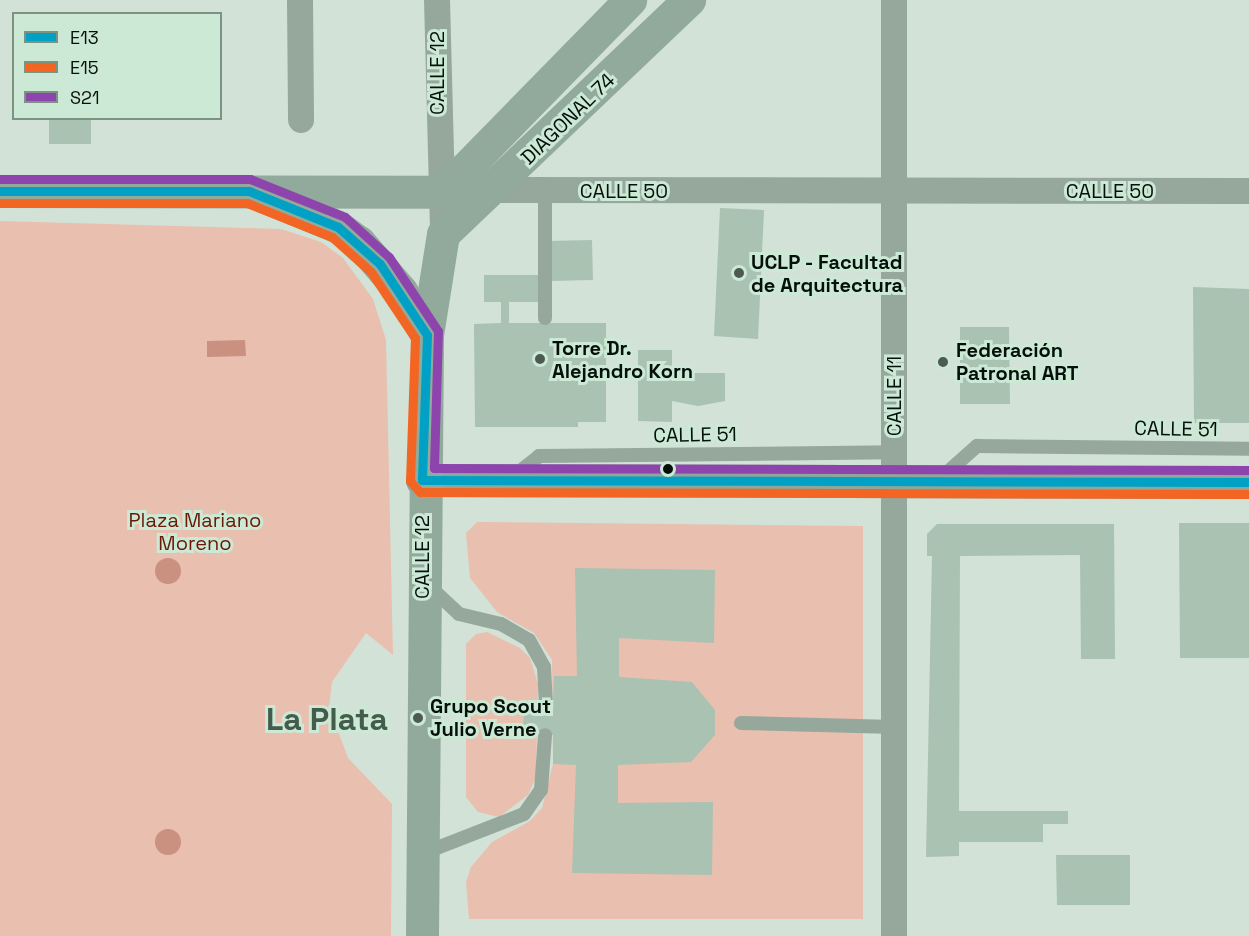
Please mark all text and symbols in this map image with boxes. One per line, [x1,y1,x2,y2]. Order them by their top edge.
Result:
legend [12,12,222,120]
text: E13 [70,26,99,49]
street label: CALLE 12 [425,31,449,115]
text: E15 [70,56,98,79]
street label: DIAGONAL 74 [516,68,620,170]
text: S21 [70,86,99,109]
street label: CALLE 50 [580,179,668,203]
street label: CALLE 50 [1066,179,1154,203]
place label: UCLP - Facultad de Arquitectura [751,250,904,297]
marker: UCLP - Facultad de Arquitectura [732,266,746,280]
place label: Torre Dr. Alejandro Korn [552,336,693,383]
place label: Federación Patronal ART [956,338,1079,385]
marker: Torre Dr. Alejandro Korn [533,352,547,366]
marker: Federación Patronal ART [934,353,952,371]
street label: CALLE 11 [882,356,906,436]
street label: CALLE 51 [1134,416,1218,442]
street label: CALLE 51 [653,422,737,448]
unlabelled marker [662,463,674,475]
park label: Plaza Mariano Moreno [129,509,261,556]
street label: CALLE 12 [410,515,434,599]
place label: Grupo Scout Julio Verne [430,694,551,741]
district label: La Plata [266,700,388,738]
marker: Grupo Scout Julio Verne [411,711,425,725]

